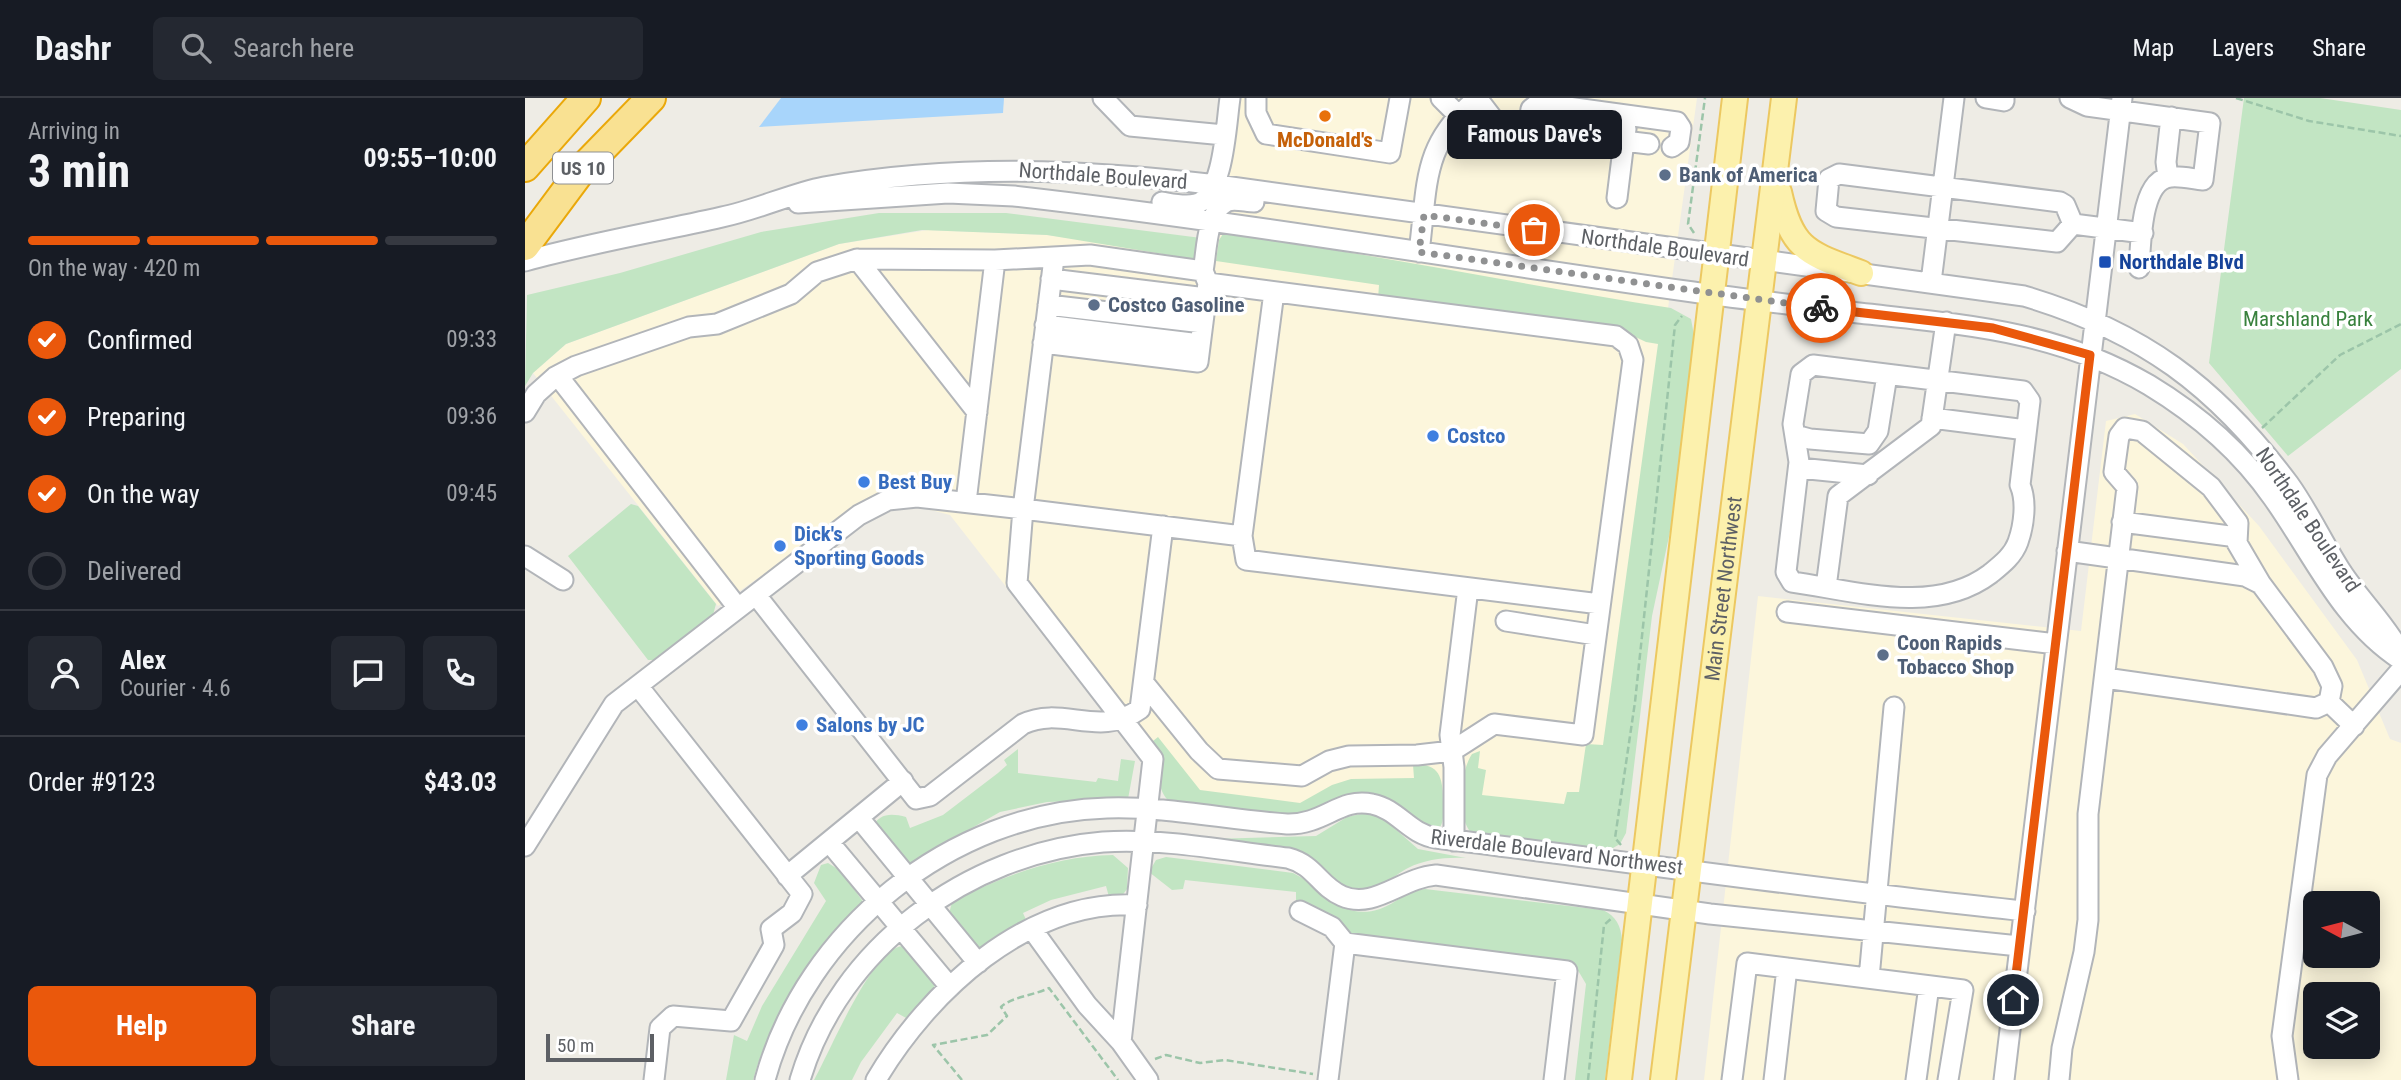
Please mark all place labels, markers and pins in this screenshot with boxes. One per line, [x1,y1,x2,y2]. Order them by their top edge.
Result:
marker: McDonald's [1317,108,1333,124]
callout: Famous Dave's [1447,111,1621,160]
place label: McDonald's [1277,128,1373,152]
place label: Bank of America [1679,163,1818,187]
marker: Bank of America [1657,167,1673,183]
pin [1504,200,1564,260]
place label: Northdale Blvd [2119,250,2244,274]
marker: Northdale Blvd [2097,254,2113,270]
place label: Costco Gasoline [1108,293,1244,317]
marker: Costco Gasoline [1086,297,1102,313]
place label: Costco [1447,424,1506,448]
marker: Costco [1425,428,1441,444]
place label: Best Buy [878,470,953,494]
marker: Best Buy [856,474,872,490]
place label: Dick's Sporting Goods [794,522,924,570]
marker: Dick's Sporting Goods [772,538,788,554]
place label: Coon Rapids Tobacco Shop [1897,631,2014,679]
marker: Coon Rapids Tobacco Shop [1875,647,1891,663]
place label: Salons by JC [816,713,924,737]
marker: Salons by JC [794,717,810,733]
pin [1983,970,2043,1030]

